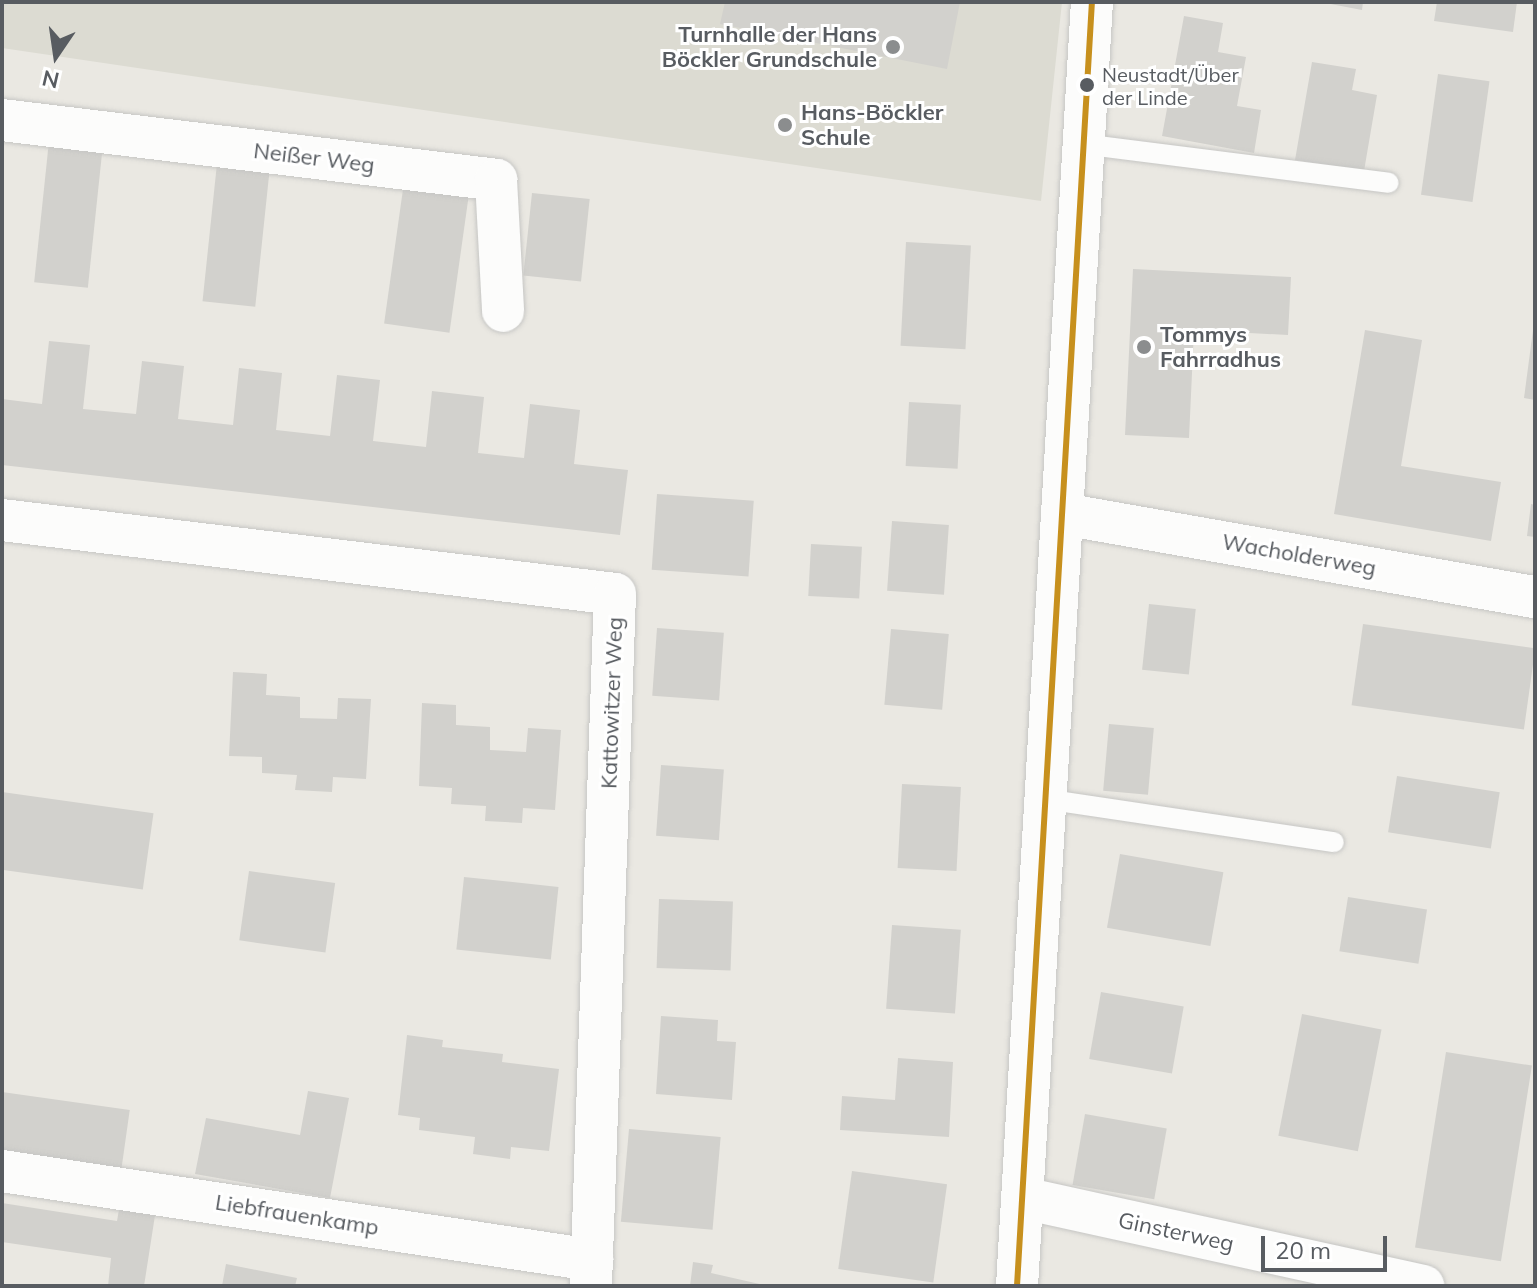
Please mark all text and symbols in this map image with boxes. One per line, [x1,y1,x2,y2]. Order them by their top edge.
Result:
north arrow [16,16,96,96]
place label: Turnhalle der Hans Böckler Grundschule [662,21,877,72]
marker: Turnhalle der Hans Böckler Grundschule [884,38,902,56]
place label: Neustadt/Über der Linde [1102,62,1239,109]
text: N [39,64,62,95]
marker: Neustadt/Über der Linde [1079,77,1095,93]
place label: Hans-Böckler Schule [801,99,943,150]
marker: Hans-Böckler Schule [776,116,794,134]
street label: Neißer Weg [252,137,376,179]
place label: Tommys Fahrradhus [1160,321,1281,372]
marker: Tommys Fahrradhus [1135,338,1153,356]
street label: Wacholderweg [1220,528,1378,582]
street label: Kattowitzer Weg [596,617,628,789]
street label: Liebfrauenkamp [213,1189,381,1241]
street label: Ginsterweg [1116,1207,1236,1257]
scale bar [1265,1220,1391,1270]
text: 20 m [1275,1235,1331,1265]

